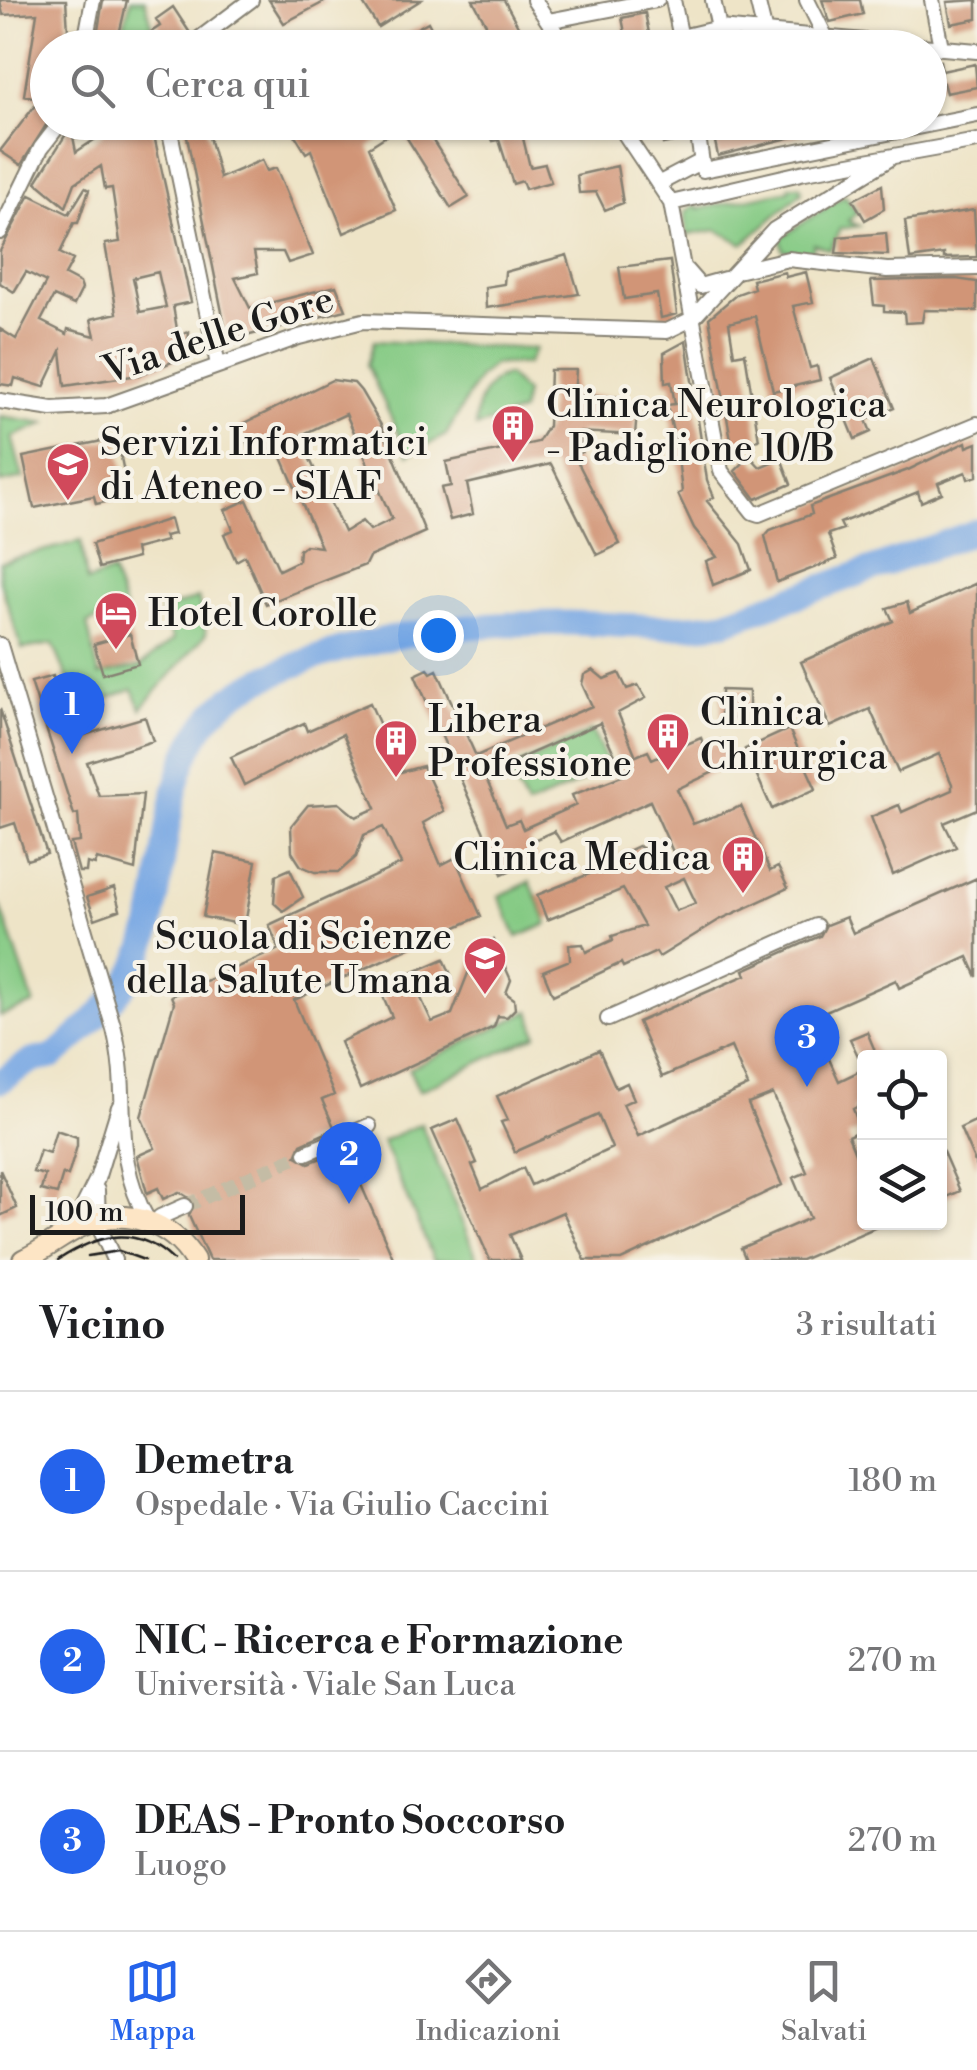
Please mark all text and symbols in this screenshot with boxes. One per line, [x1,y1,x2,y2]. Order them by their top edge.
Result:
search box [30,30,947,140]
icon: search [65,58,120,113]
text: Cerca qui [145,62,310,109]
street label: Via delle Gore [96,276,340,395]
place label: Clinica Neurologica - Padiglione 10/B [546,382,887,473]
building icon: Clinica Neurologica - Padiglione 10/B [490,403,536,464]
place label: Servizi Informatici di Ateneo - SIAF [100,420,428,511]
school or university icon: Servizi Informatici di Ateneo - SIAF [45,441,91,502]
hotel icon: Hotel Corolle [93,590,139,651]
place label: Hotel Corolle [148,591,377,638]
your location [413,610,464,661]
pin: 1 [40,672,104,754]
place label: Clinica Chirurgica [700,690,888,781]
place label: Libera Professione [428,697,632,788]
building icon: Clinica Chirurgica [645,711,691,772]
building icon: Libera Professione [373,718,419,779]
building icon: Clinica Medica [720,834,766,895]
place label: Clinica Medica [453,835,711,882]
place label: Scuola di Scienze della Salute Umana [126,914,453,1005]
school or university icon: Scuola di Scienze della Salute Umana [462,935,508,996]
pin: 3 [774,1004,840,1087]
map controls [857,1050,947,1230]
button: locate [857,1050,947,1140]
pin: 2 [316,1122,382,1204]
button: layers [857,1140,947,1230]
scale bar [30,1190,245,1234]
text: 100 m [45,1195,124,1230]
text: Vicino [40,1299,166,1352]
text: 3 risultati [796,1305,937,1345]
text: Demetra [135,1438,294,1485]
text: 1 [65,1461,80,1501]
text: 180 m [848,1461,937,1501]
text: Ospedale · Via Giulio Caccini [135,1485,549,1525]
text: NIC - Ricerca e Formazione [135,1618,623,1665]
text: 2 [62,1641,83,1681]
text: 270 m [848,1641,937,1681]
text: Università · Viale San Luca [135,1665,516,1705]
text: DEAS - Pronto Soccorso [135,1798,566,1845]
text: 3 [63,1821,82,1861]
text: 270 m [848,1821,937,1861]
text: Luogo [135,1845,227,1885]
tab: Mappa [110,1954,196,2049]
tab: Indicazioni [416,1954,561,2049]
tab: Salvati [781,1954,867,2049]

